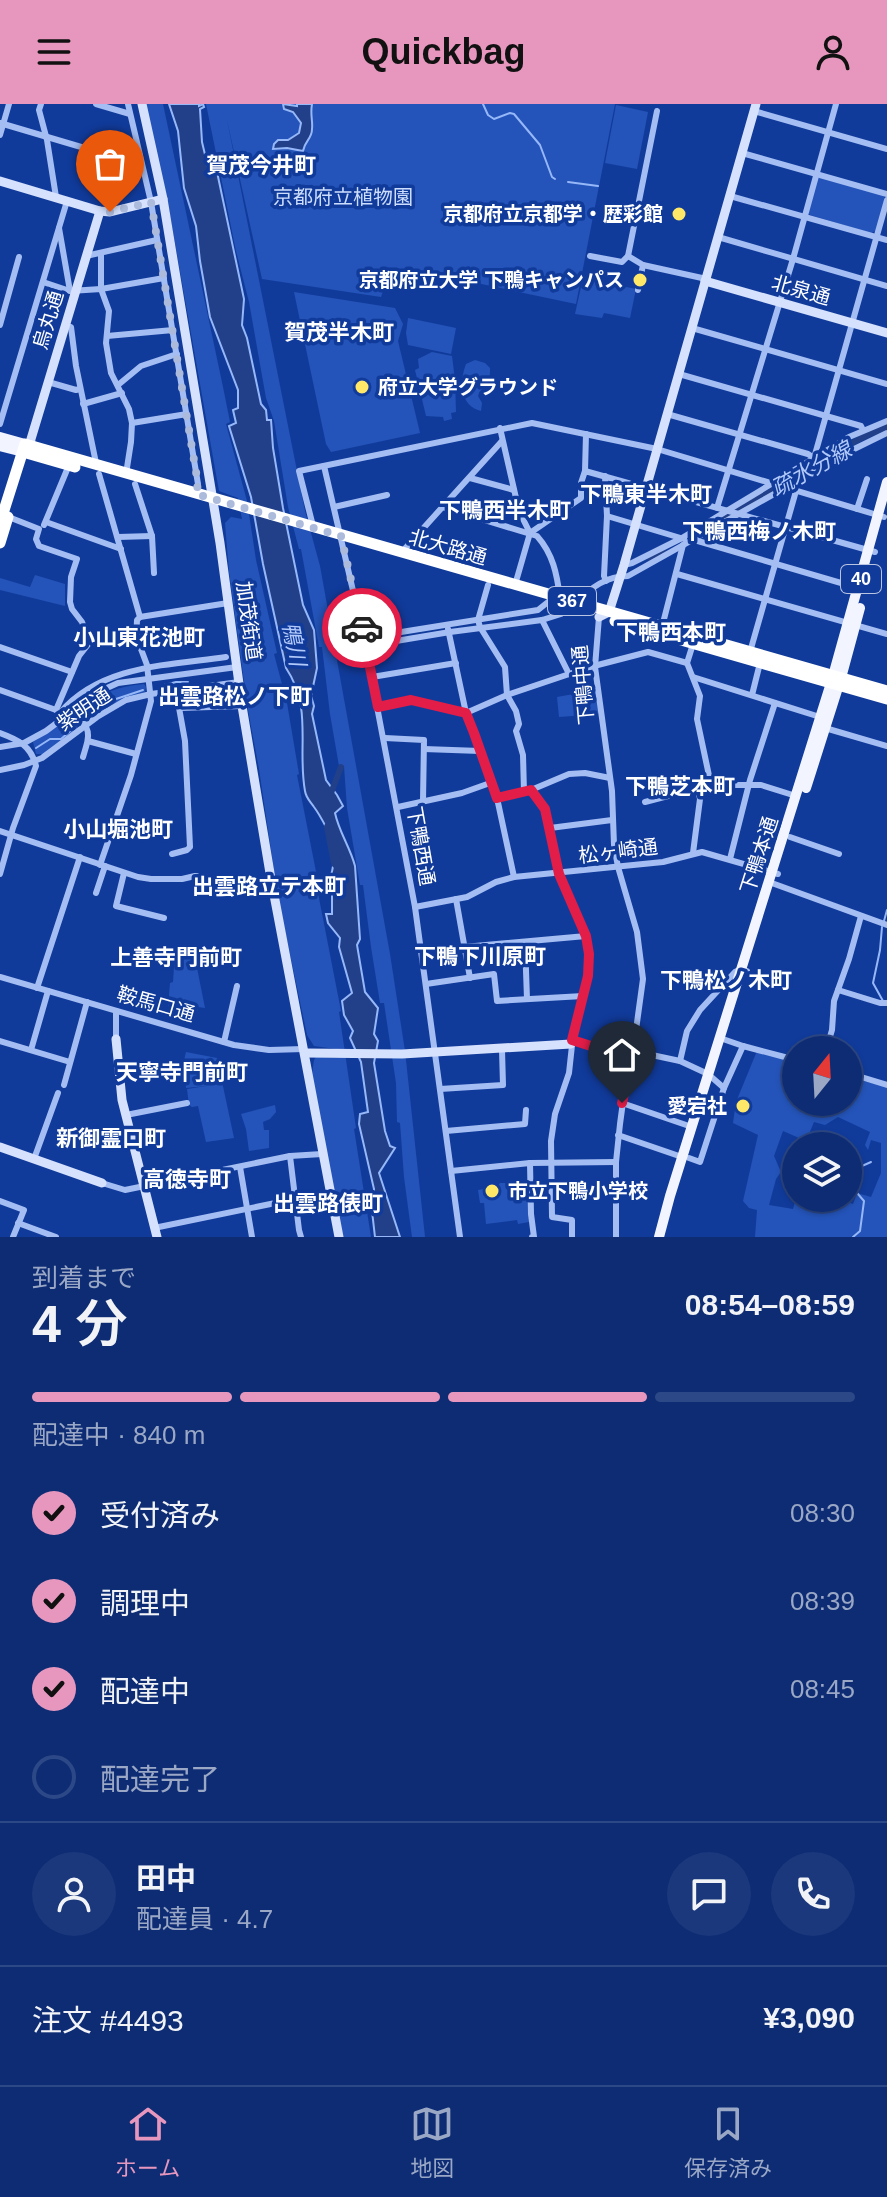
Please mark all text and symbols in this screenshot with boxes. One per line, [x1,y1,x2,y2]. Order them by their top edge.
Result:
icon: menu [32,30,76,74]
icon: person [811,30,855,74]
text: Quickbag [361,31,526,72]
pin [76,130,144,212]
icon: bag [88,142,132,186]
district label: 賀茂今井町 [206,153,316,178]
park label: 京都府立植物園 [273,186,413,208]
place label: 京都府立京都学・歴彩館 [443,203,663,225]
marker: 京都府立京都学・歴彩館 [670,205,688,223]
place label: 京都府立大学 下鴨キャンパス [358,269,624,291]
marker: 京都府立大学 下鴨キャンパス [631,271,649,289]
street label: 北泉通 [769,271,833,309]
street label: 烏丸通 [29,288,67,352]
district label: 賀茂半木町 [284,320,394,345]
place label: 府立大学グラウンド [378,376,558,398]
marker: 府立大学グラウンド [353,378,371,396]
water label: 疏水分線 [766,435,858,501]
district label: 下鴨東半木町 [580,482,712,507]
district label: 下鴨西半木町 [439,498,571,523]
district label: 下鴨西梅ノ木町 [682,519,836,544]
street label: 北大路通 [407,525,489,569]
road number: 40 [841,565,881,593]
street label: 加茂街道 [233,580,265,662]
road number: 367 [548,587,596,615]
courier [322,588,402,668]
icon: car [340,606,384,650]
water label: 鴨川 [278,620,311,670]
district label: 下鴨西本町 [616,620,726,645]
district label: 小山東花池町 [73,625,205,650]
street label: 下鴨中通 [569,644,597,726]
street label: 紫明通 [53,683,115,735]
district label: 出雲路松ノ下町 [158,684,312,709]
district label: 下鴨芝本町 [625,774,735,799]
street label: 下鴨西通 [403,805,439,887]
street label: 下鴨本通 [736,814,782,896]
district label: 小山堀池町 [63,817,173,842]
street label: 松ヶ崎通 [577,835,659,867]
district label: 出雲路立テ本町 [192,874,346,899]
district label: 下鴨下川原町 [414,944,546,969]
district label: 上善寺門前町 [110,945,242,970]
district label: 下鴨松ノ木町 [660,968,792,993]
street label: 鞍馬口通 [115,982,197,1026]
pin [588,1021,656,1103]
icon: home [600,1033,644,1077]
north arrow [782,1036,862,1116]
map controls [782,1036,862,1212]
district label: 天寧寺門前町 [116,1060,248,1085]
place label: 愛宕社 [667,1095,727,1117]
marker: 愛宕社 [734,1097,752,1115]
district label: 新御霊口町 [56,1126,166,1151]
button: layers [782,1132,862,1212]
district label: 高徳寺町 [143,1167,231,1192]
place label: 市立下鴨小学校 [508,1180,648,1202]
marker: 市立下鴨小学校 [483,1182,501,1200]
district label: 出雲路俵町 [273,1191,383,1216]
text: 到着まで [32,1263,136,1293]
text: 08:54–08:59 [685,1288,855,1321]
text: 4 分 [32,1295,127,1353]
text: 配達中 · 840 m [32,1420,205,1450]
icon: check [32,1491,76,1535]
text: 08:30 [790,1498,855,1528]
text: 受付済み [100,1499,220,1532]
icon: check [32,1579,76,1623]
text: 08:39 [790,1586,855,1616]
text: 調理中 [100,1587,190,1620]
icon: check [32,1667,76,1711]
text: 08:45 [790,1674,855,1704]
text: 配達中 [100,1675,190,1708]
text: 配達完了 [100,1763,220,1796]
button: person [32,1852,116,1936]
button: chat [667,1852,751,1936]
button: phone [771,1852,855,1936]
text: 田中 [136,1862,196,1895]
text: 配達員 · 4.7 [136,1904,273,1934]
text: ¥3,090 [763,2001,855,2034]
text: 注文 #4493 [32,2004,184,2037]
tab: ホーム [115,2102,180,2182]
tab: 地図 [410,2102,454,2182]
tab: 保存済み [684,2102,772,2182]

